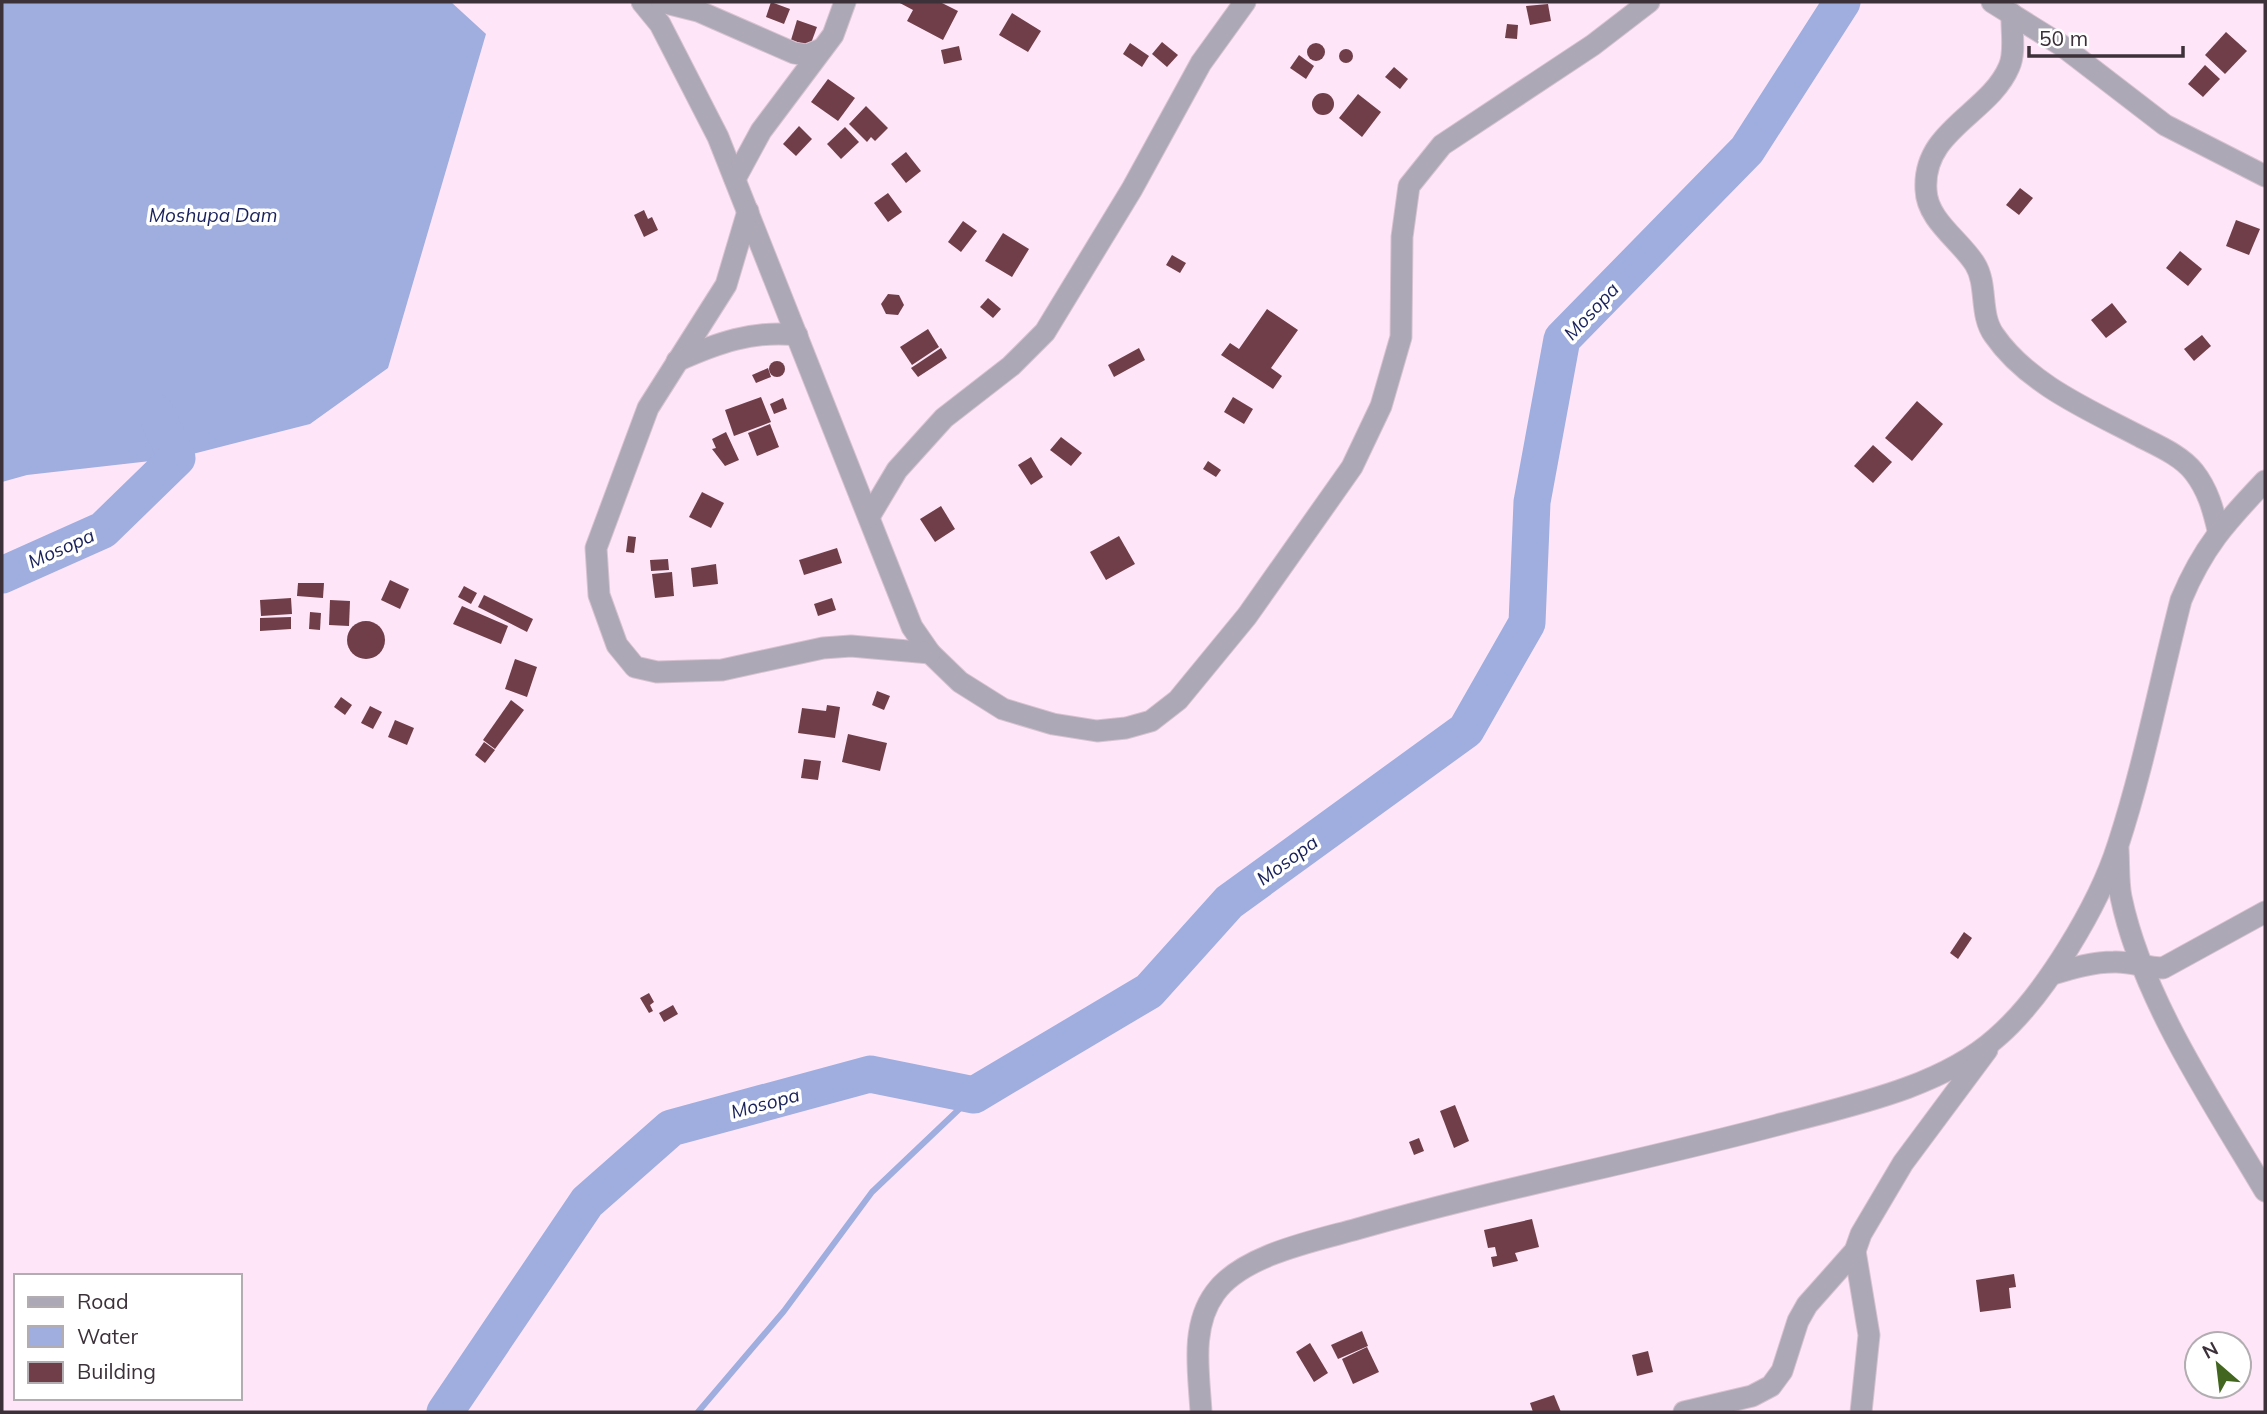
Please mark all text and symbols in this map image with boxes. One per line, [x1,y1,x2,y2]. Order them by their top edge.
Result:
scale bar [2029,14,2183,58]
text: 50 m [2039,25,2088,51]
water label: Moshupa Dam [149,203,277,227]
water label: Mosopa [1558,277,1624,345]
water label: Mosopa [24,523,98,573]
water label: Mosopa [1252,830,1322,890]
water label: Mosopa [728,1082,802,1124]
legend [14,1274,242,1400]
text: Road [77,1288,128,1314]
text: Water [77,1323,138,1349]
north arrow [2183,1330,2253,1400]
text: N [2198,1336,2222,1364]
text: Building [77,1358,156,1384]

